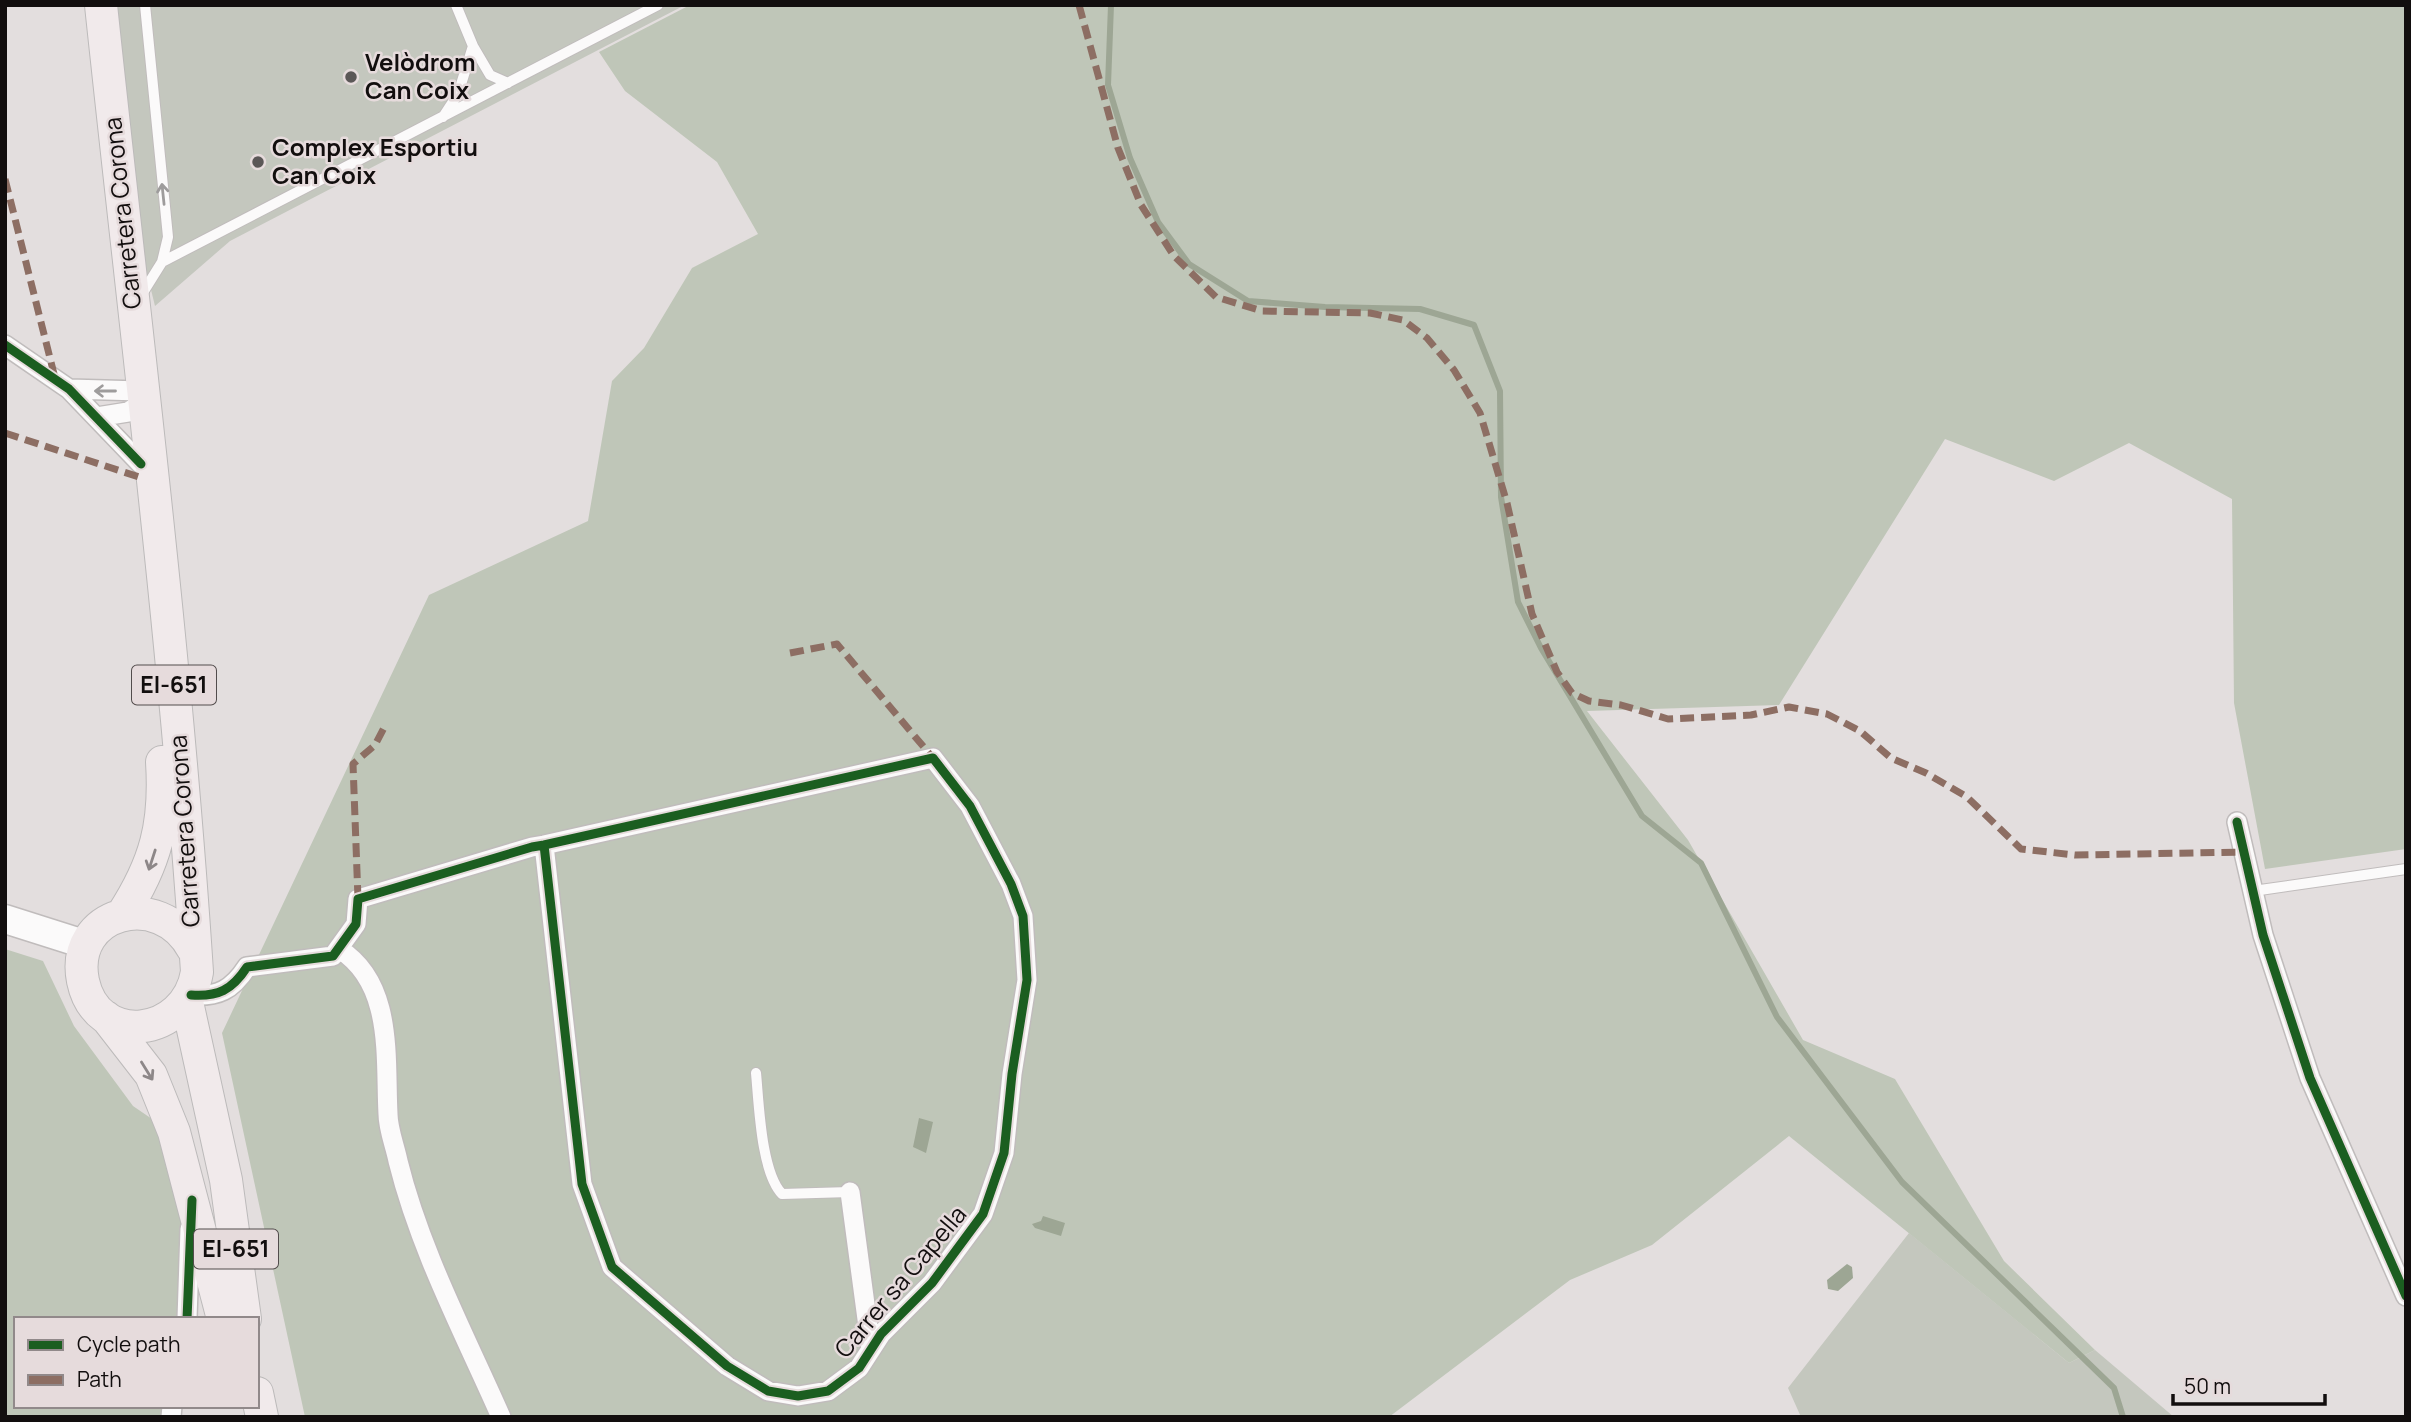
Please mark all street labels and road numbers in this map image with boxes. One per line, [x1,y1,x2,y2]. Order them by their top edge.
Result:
street label: Carretera Corona [95,116,148,311]
road number: EI-651 [132,666,216,705]
street label: Carretera Corona [160,734,207,928]
street label: Carrer sa Capella [826,1198,973,1364]
road number: EI-651 [194,1230,278,1268]

